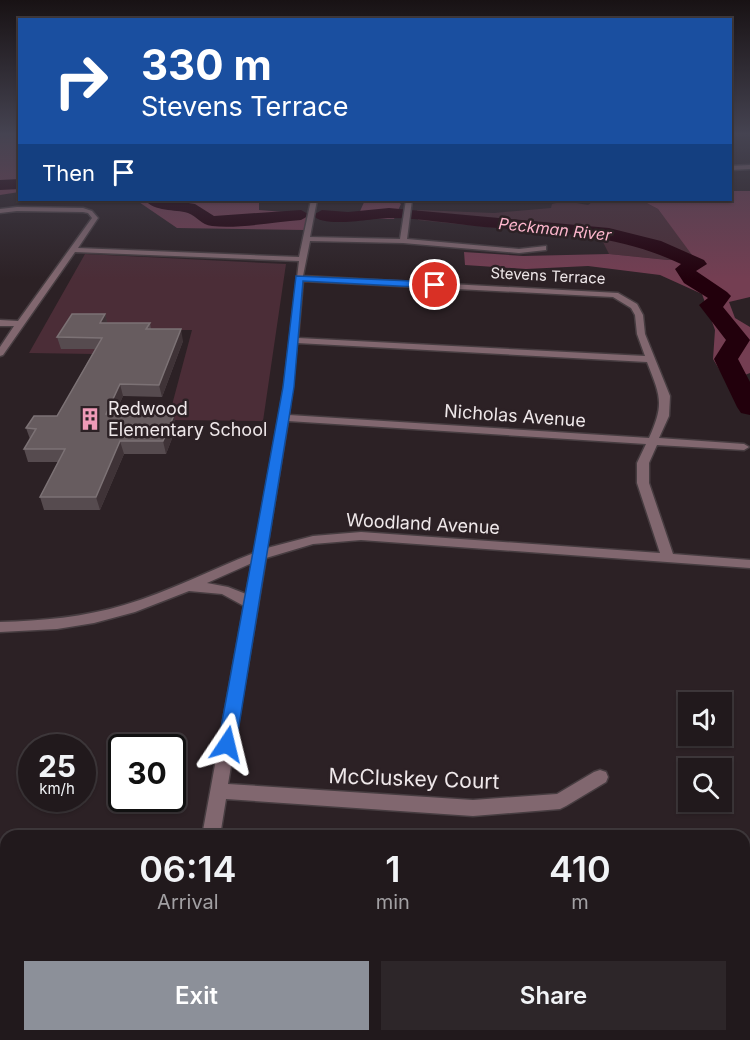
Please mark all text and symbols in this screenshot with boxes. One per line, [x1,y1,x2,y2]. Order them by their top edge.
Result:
text: 330 m [141,39,272,90]
icon: right [42,42,120,120]
text: Stevens Terrace [141,90,348,123]
icon: arrive [107,156,140,189]
text: Then [42,160,95,186]
water label: Peckman River [498,213,613,245]
pin [409,259,460,310]
street label: Stevens Terrace [490,263,606,288]
icon: arrive [418,268,451,301]
place label: Redwood Elementary School [108,398,267,440]
street label: Nicholas Avenue [444,400,587,431]
building icon: Redwood Elementary School [77,406,103,432]
street label: Woodland Avenue [346,509,500,538]
map controls [678,692,732,812]
button: sound [678,692,732,746]
position arrow [195,712,259,776]
speed limit sign: 30 [108,734,186,812]
text: 25 [38,748,76,784]
button: search [678,758,732,812]
street label: McCluskey Court [328,763,500,794]
text: km/h [39,779,75,798]
text: 06:14 [139,847,237,891]
text: 1 [385,847,400,891]
text: 410 [549,847,611,891]
text: Arrival [157,890,219,914]
text: min [376,890,410,914]
text: m [571,890,589,914]
button: Exit [24,961,369,1030]
button: Share [381,961,726,1030]

